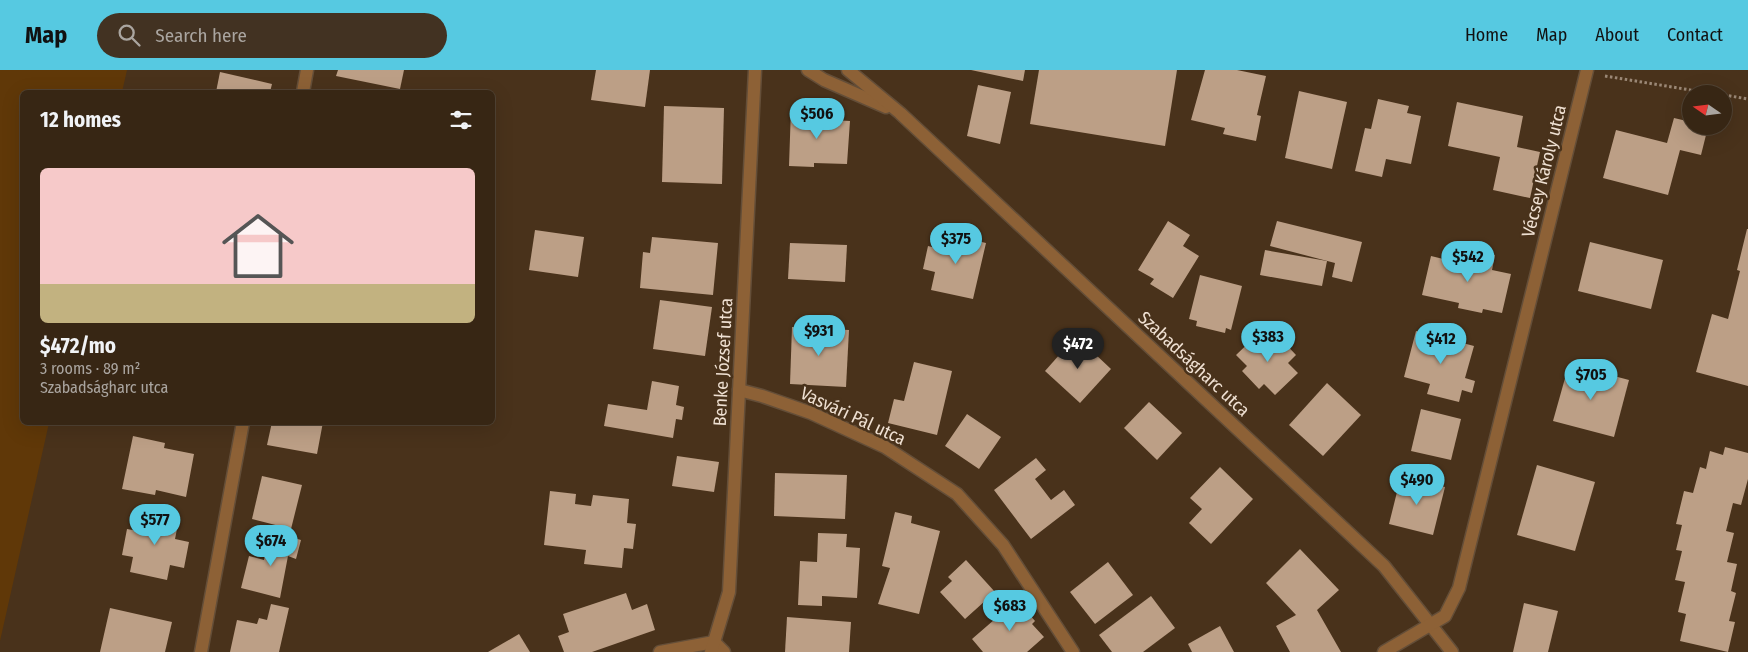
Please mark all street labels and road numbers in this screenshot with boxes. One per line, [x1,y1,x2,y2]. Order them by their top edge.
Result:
street label: Vécsey Károly utca [1517,102,1571,240]
street label: Benke József utca [709,297,737,427]
street label: Szabadságharc utca [1134,307,1254,421]
street label: Vasvári Pál utca [797,382,909,450]

